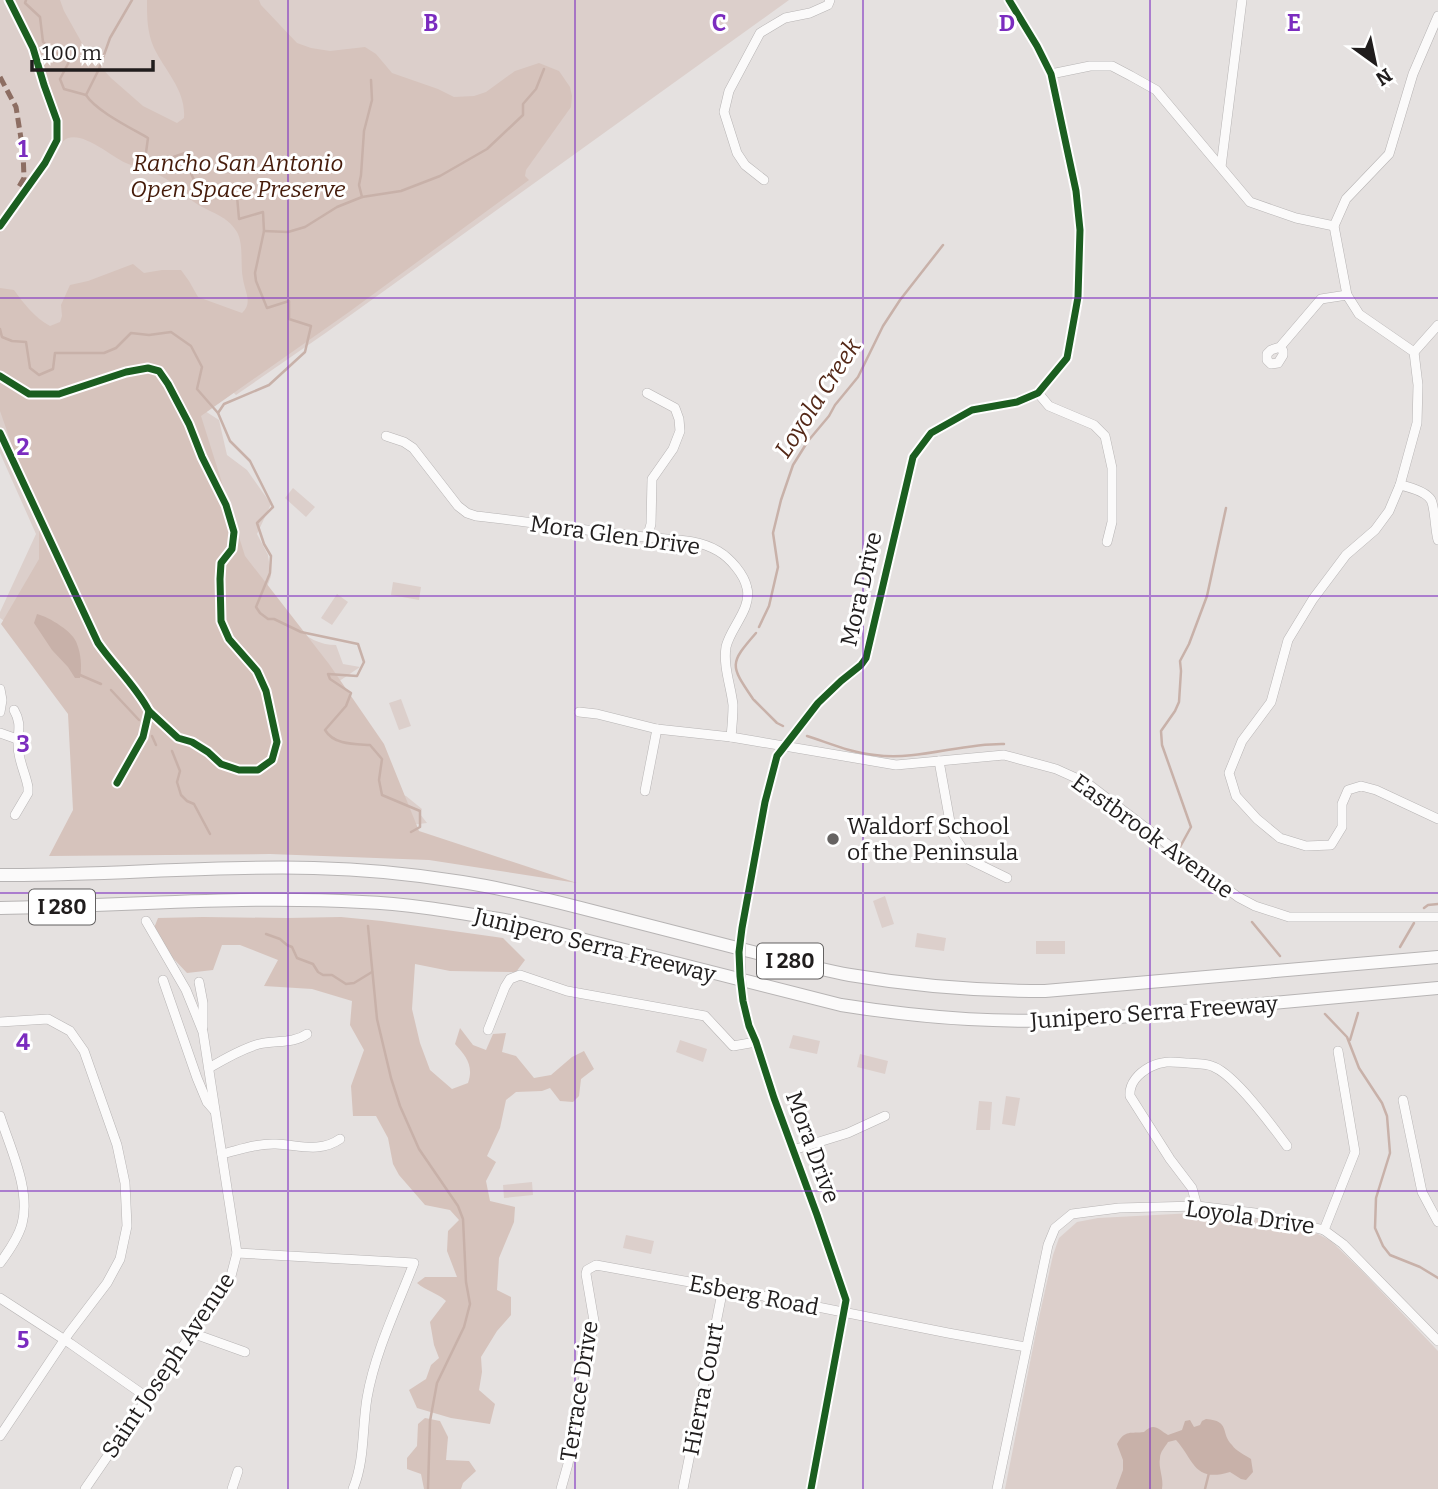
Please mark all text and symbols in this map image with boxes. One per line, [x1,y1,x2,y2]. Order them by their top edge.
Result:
text: B [424,9,438,37]
text: C [712,9,726,37]
text: D [999,9,1015,37]
text: E [1287,9,1301,37]
scale bar [32,28,152,72]
north arrow [1340,28,1410,98]
text: 100 m [42,40,102,66]
text: N [1371,63,1396,91]
text: 1 [18,135,28,163]
park label: Rancho San Antonio Open Space Preserve [130,149,346,203]
water label: Loyola Creek [769,332,867,463]
text: 2 [17,433,30,461]
street label: Mora Glen Drive [528,509,702,561]
street label: Mora Drive [834,529,888,649]
text: 3 [16,730,30,758]
street label: Eastbrook Avenue [1067,768,1239,904]
place label: Waldorf School of the Peninsula [847,812,1019,866]
marker: Waldorf School of the Peninsula [825,831,841,847]
road number: I 280 [29,890,95,925]
street label: Junipero Serra Freeway [470,901,720,989]
road number: I 280 [757,944,823,978]
street label: Junipero Serra Freeway [1028,989,1280,1035]
text: 4 [16,1028,30,1056]
street label: Mora Drive [780,1087,846,1207]
street label: Loyola Drive [1184,1194,1316,1240]
street label: Saint Joseph Avenue [96,1267,240,1463]
street label: Esberg Road [687,1269,822,1321]
street label: Terrace Drive [554,1319,604,1463]
street label: Hierra Court [676,1320,730,1458]
text: 5 [17,1326,29,1354]

